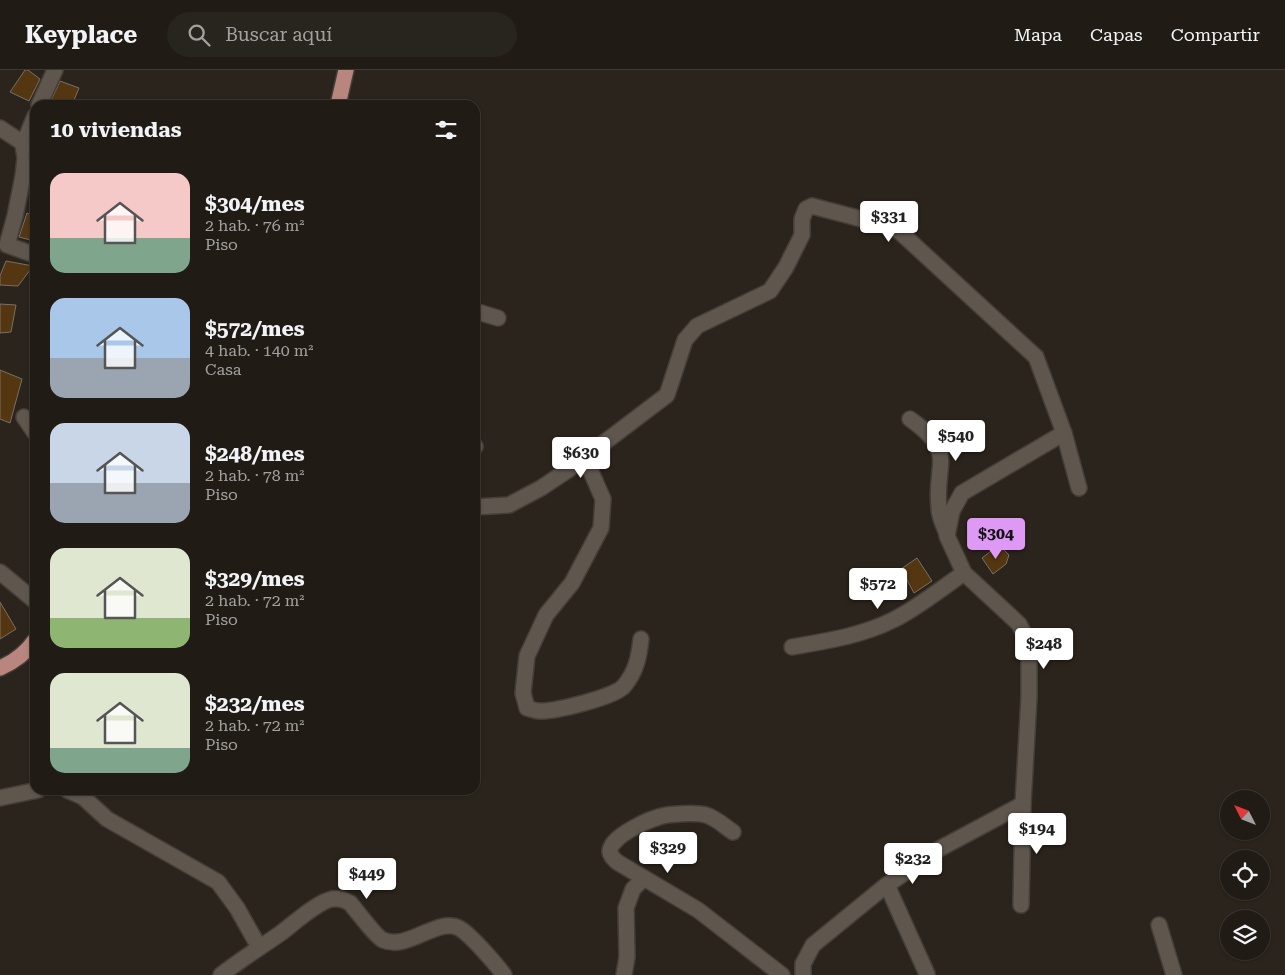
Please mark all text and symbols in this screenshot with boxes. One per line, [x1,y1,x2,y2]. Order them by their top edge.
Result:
search box [167,12,517,57]
text: Keyplace [25,21,137,49]
icon: search [185,21,213,49]
text: Buscar aquí [225,23,332,46]
text: Mapa [1014,24,1062,45]
text: Capas [1090,24,1143,45]
text: Compartir [1171,24,1260,45]
icon: filters [432,116,460,144]
text: 10 viviendas [50,118,181,142]
text: $304/mes [205,192,305,216]
icon: home [90,193,150,253]
pin: $331 [859,200,919,243]
text: $331 [871,207,907,226]
text: 2 hab. · 76 m² [205,216,305,235]
text: Piso [205,235,238,254]
text: $572/mes [205,317,305,341]
icon: home [90,318,150,378]
text: 4 hab. · 140 m² [205,341,314,360]
text: Casa [205,360,241,379]
pin: $540 [926,420,986,462]
text: $540 [938,426,974,445]
pin: $630 [551,436,611,479]
text: $248/mes [205,442,305,466]
icon: home [90,443,150,503]
text: $630 [563,443,599,462]
text: 2 hab. · 78 m² [205,466,305,485]
text: Piso [205,485,238,504]
pin: $304 [966,518,1026,560]
text: $304 [978,524,1014,543]
text: $329/mes [205,567,305,591]
icon: home [90,568,150,628]
pin: $572 [848,568,908,610]
text: $572 [860,574,896,593]
text: 2 hab. · 72 m² [205,591,305,610]
text: Piso [205,610,238,629]
pin: $248 [1014,628,1074,670]
text: $248 [1026,634,1062,653]
text: $232/mes [205,692,305,716]
icon: home [90,693,150,753]
text: 2 hab. · 72 m² [205,716,305,735]
text: Piso [205,735,238,754]
north arrow [1220,790,1270,840]
map controls [1220,790,1270,960]
pin: $194 [1007,812,1067,855]
text: $194 [1019,819,1055,838]
pin: $329 [638,832,698,874]
text: $329 [650,838,686,857]
pin: $232 [883,842,943,885]
text: $232 [895,849,931,868]
button: locate [1220,850,1270,900]
pin: $449 [337,858,397,900]
text: $449 [349,864,385,883]
button: layers [1220,910,1270,960]

